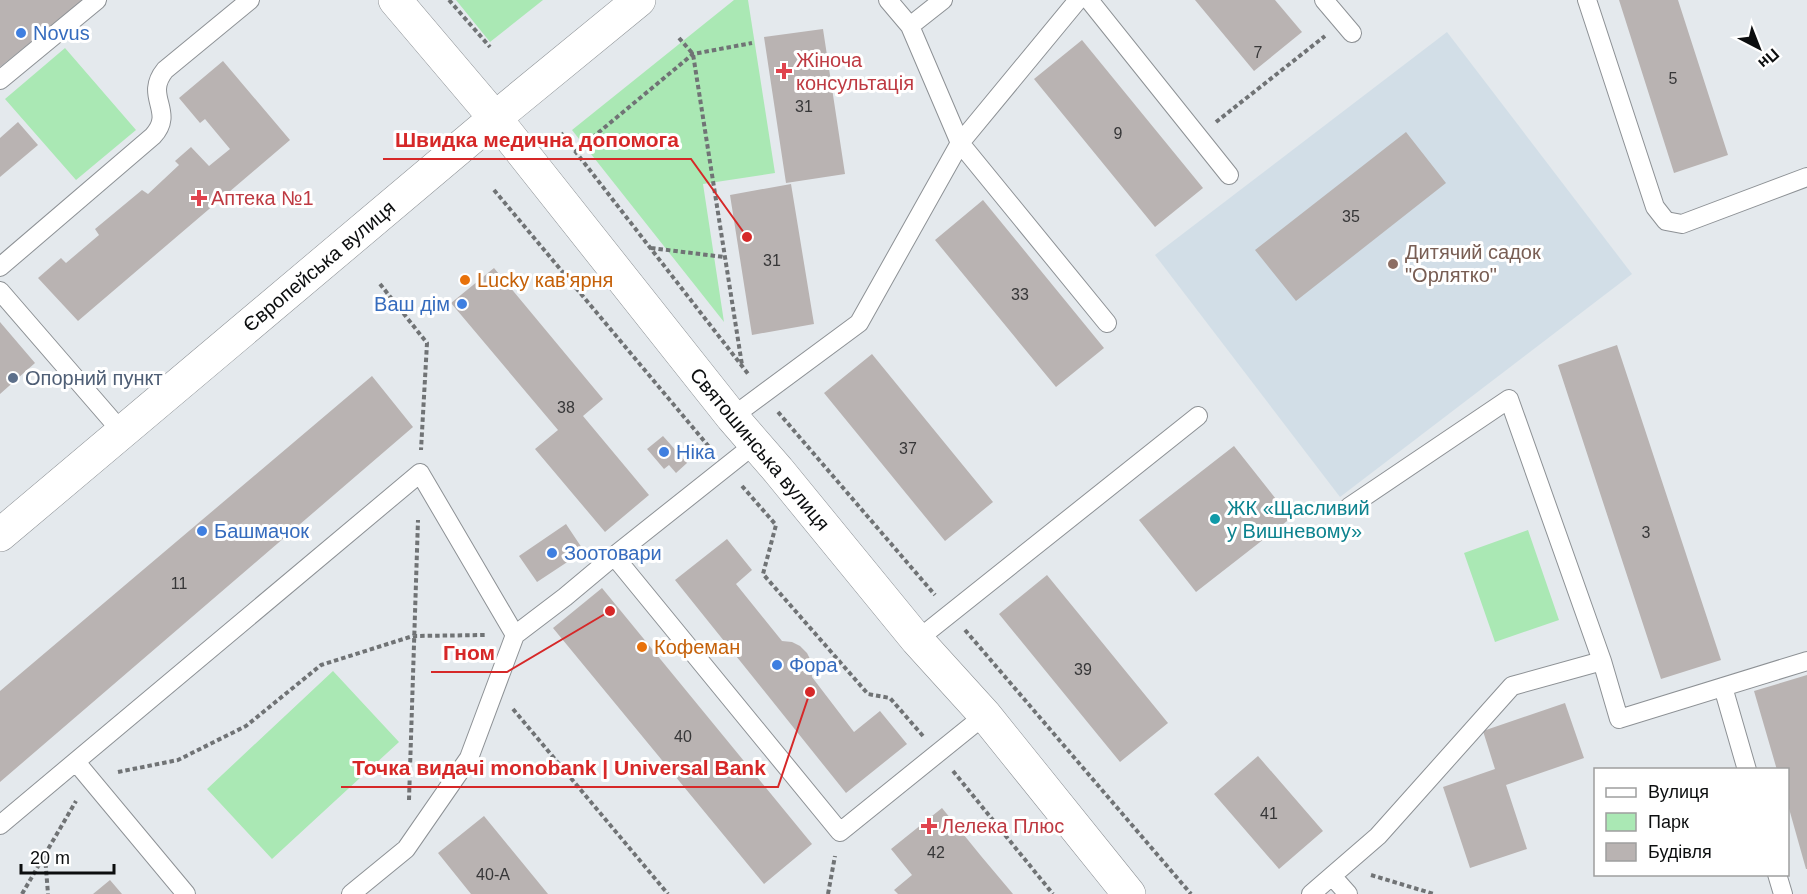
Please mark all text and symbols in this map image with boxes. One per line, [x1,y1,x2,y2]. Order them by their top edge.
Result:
north arrow [1729,18,1789,78]
place label: Novus [33,22,90,44]
marker: Novus [14,26,28,40]
house number: 7 [1254,44,1263,61]
text: Пн [1755,45,1782,72]
place label: Жіноча консультація [796,49,914,94]
marker: Жіноча консультація [777,64,791,78]
house number: 5 [1669,70,1678,87]
house number: 31 [795,98,813,115]
callout: Швидка медична допомога [383,120,691,159]
house number: 9 [1114,125,1123,142]
text: Швидка медична допомога [395,128,679,151]
place label: Аптека №1 [211,187,314,209]
marker: Аптека №1 [192,191,206,205]
street label: Європейська вулиця [239,196,399,336]
house number: 35 [1342,208,1360,225]
place label: Дитячий садок "Орлятко" [1405,241,1541,286]
house number: 31 [763,252,781,269]
marker: Дитячий садок "Орлятко" [1386,257,1400,271]
place label: Lucky кав'ярня [477,269,613,291]
marker: Lucky кав'ярня [458,273,472,287]
house number: 33 [1011,286,1029,303]
place label: Ваш дім [374,293,450,315]
marker: Ваш дім [455,297,469,311]
street label: Святошинська вулиця [686,363,834,535]
place label: Опорний пункт [25,367,163,389]
marker: Опорний пункт [6,371,20,385]
house number: 38 [557,399,575,416]
house number: 37 [899,440,917,457]
place label: Ніка [676,441,716,463]
marker: Ніка [657,445,671,459]
place label: ЖК «Щасливий у Вишневому» [1227,497,1370,542]
marker: ЖК «Щасливий у Вишневому» [1208,512,1222,526]
place label: Башмачок [214,520,309,542]
marker: Башмачок [195,524,209,538]
house number: 3 [1642,524,1651,541]
place label: Зоотовари [564,542,662,564]
marker: Зоотовари [545,546,559,560]
house number: 11 [171,575,187,592]
callout: Гном [431,633,507,672]
place label: Кофеман [654,636,740,658]
marker: Кофеман [635,640,649,654]
text: Гном [443,641,495,664]
place label: Фора [789,654,838,676]
marker: Фора [770,658,784,672]
house number: 39 [1074,661,1092,678]
house number: 40 [674,728,692,745]
callout: Точка видачі monobank | Universal Bank [341,748,778,787]
text: Точка видачі monobank | Universal Bank [352,756,766,779]
legend [1594,768,1789,876]
text: Вулиця [1648,782,1709,802]
house number: 41 [1260,805,1278,822]
text: Парк [1648,812,1689,832]
place label: Лелека Плюс [941,815,1064,837]
marker: Лелека Плюс [922,819,936,833]
scale bar [21,837,114,875]
text: Будівля [1648,842,1712,862]
house number: 42 [927,844,945,861]
text: 20 m [30,848,70,868]
house number: 40-А [476,866,510,883]

